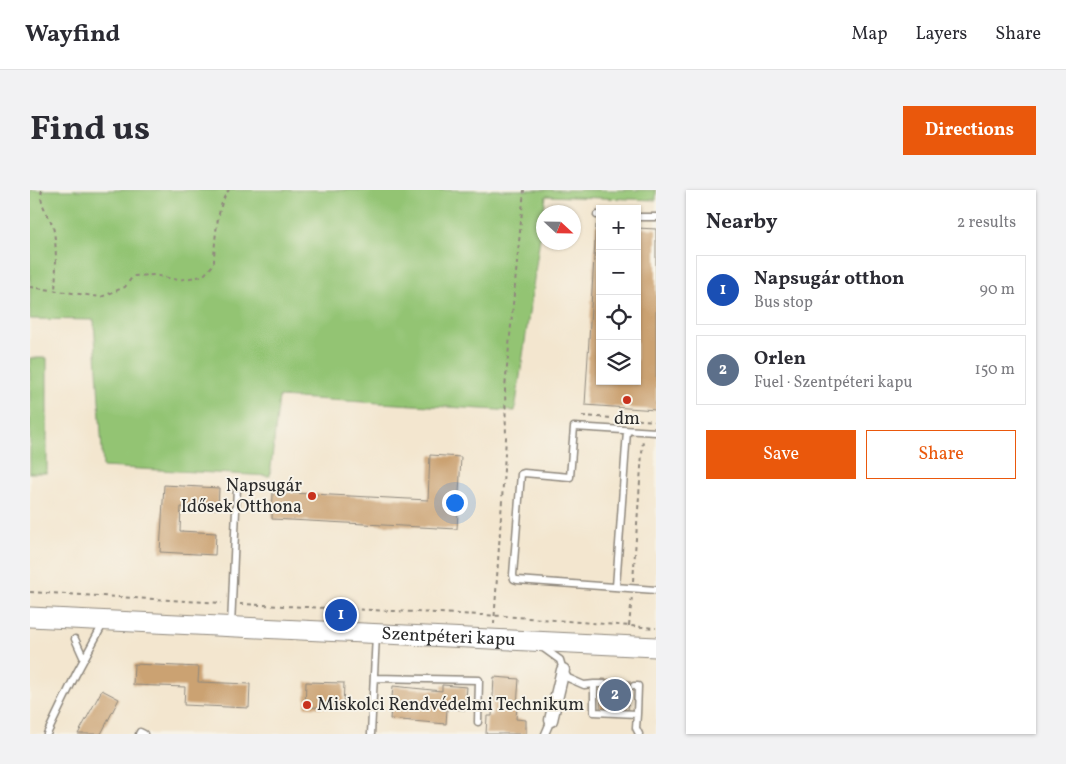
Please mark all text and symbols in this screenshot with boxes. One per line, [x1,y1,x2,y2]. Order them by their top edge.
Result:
text: Wayfind [25,18,120,52]
text: Map [851,22,887,47]
text: Layers [915,22,967,47]
text: Share [995,22,1041,47]
text: Find us [30,106,150,154]
button: Directions [903,106,1036,155]
north arrow [536,205,581,250]
map controls [596,205,641,385]
button: + [596,205,641,250]
text: Nearby [706,208,777,237]
text: 2 results [957,212,1016,234]
button: − [596,250,641,295]
text: Napsugár otthon [754,266,905,292]
text: 1 [720,279,726,301]
text: 90 m [979,279,1015,301]
text: Bus stop [754,292,813,314]
button: locate [596,295,641,340]
button: layers [596,340,641,385]
text: Orlen [754,346,806,372]
text: 2 [719,359,727,381]
text: 150 m [974,359,1015,381]
text: Fuel · Szentpéteri kapu [754,372,912,394]
marker: dm [621,394,633,406]
place label: dm [614,407,640,432]
button: Save [706,430,856,479]
button: Share [866,430,1016,479]
place label: Napsugár Idősek Otthona [181,474,302,520]
marker: Napsugár Idősek Otthona [306,490,318,502]
your location [442,490,468,516]
pin: 1 [325,596,357,634]
street label: Szentpéteri kapu [381,621,516,653]
pin: 2 [599,676,631,714]
place label: Miskolci Rendvédelmi Technikum [317,693,584,718]
marker: Miskolci Rendvédelmi Technikum [301,699,313,711]

